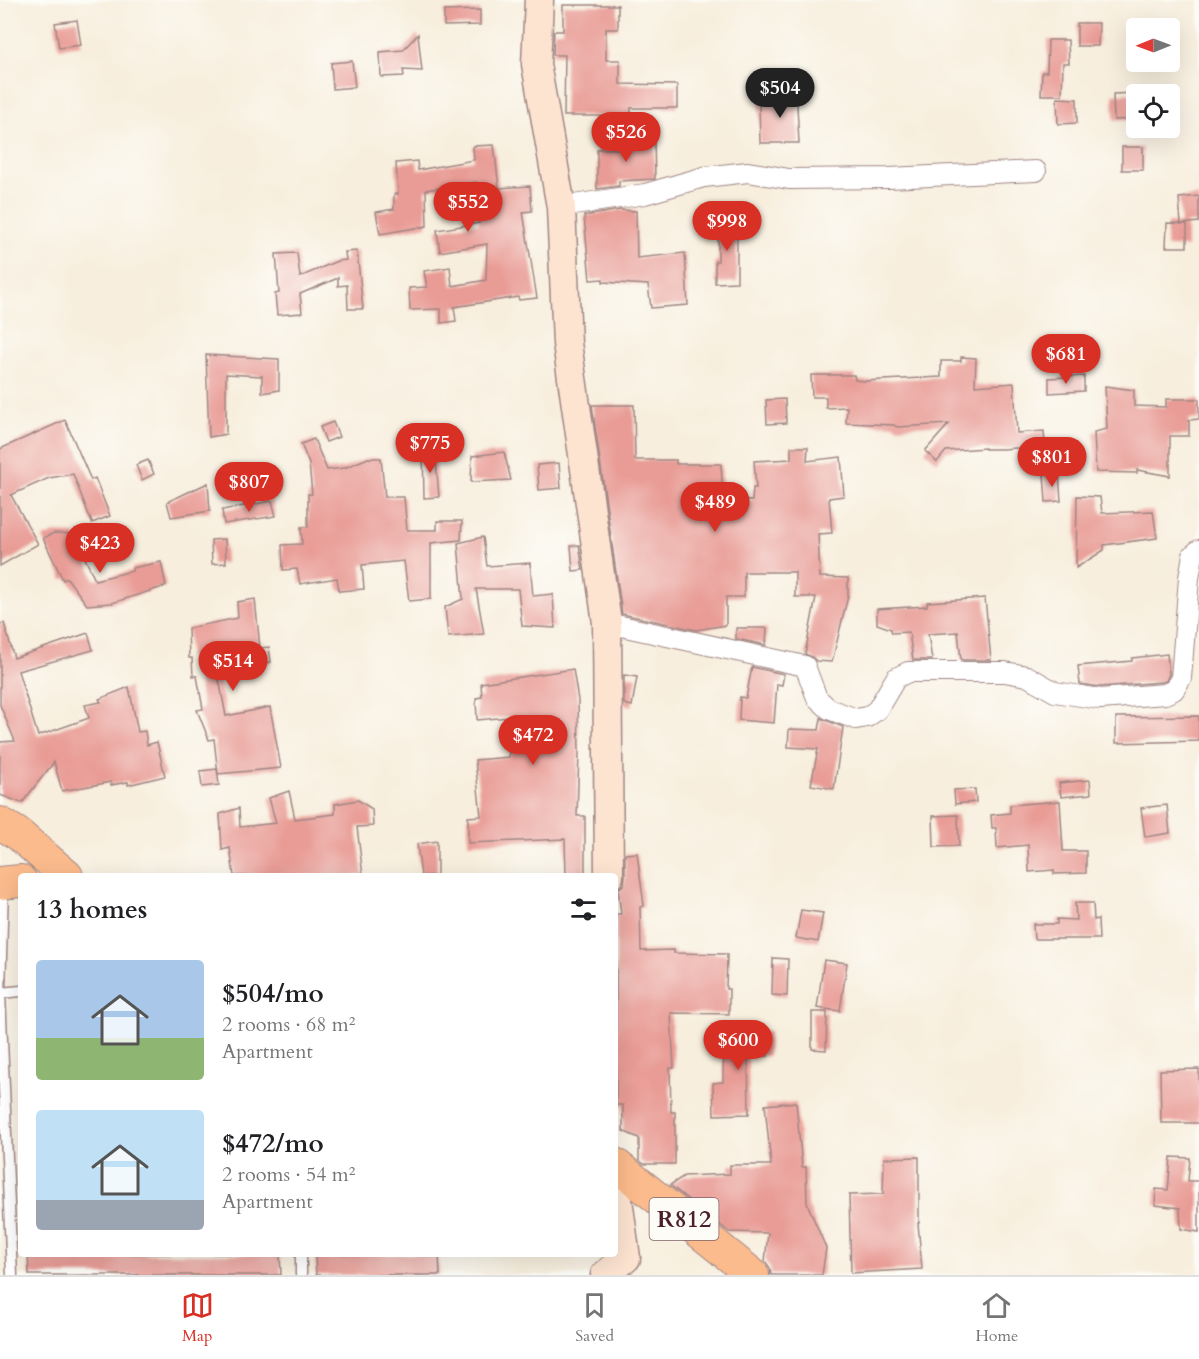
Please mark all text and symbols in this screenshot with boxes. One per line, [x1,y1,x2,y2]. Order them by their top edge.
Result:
north arrow [1126,18,1180,72]
map controls [1126,18,1180,138]
pin: $504 [744,68,816,119]
text: $504 [760,74,800,101]
button: locate [1126,84,1180,138]
pin: $526 [590,112,662,163]
text: $526 [606,118,646,145]
pin: $552 [432,182,504,233]
text: $552 [448,188,488,215]
pin: $998 [691,201,763,252]
text: $998 [707,207,747,234]
pin: $681 [1030,334,1102,385]
text: $681 [1046,340,1086,367]
pin: $775 [394,423,466,474]
text: $775 [410,429,450,456]
pin: $801 [1016,437,1088,488]
text: $801 [1032,443,1072,470]
pin: $807 [213,462,285,513]
text: $807 [229,468,269,495]
pin: $489 [679,482,751,533]
text: $489 [695,488,735,515]
pin: $423 [64,523,136,574]
text: $423 [80,529,120,556]
pin: $514 [197,641,269,692]
text: $514 [213,647,253,674]
pin: $472 [497,715,569,766]
text: $472 [513,721,553,748]
text: 13 homes [36,892,147,927]
icon: filters [567,893,600,926]
text: $504/mo [222,976,324,1011]
icon: home [84,984,156,1056]
text: 2 rooms · 68 m² [222,1011,355,1038]
pin: $600 [702,1020,774,1071]
text: $600 [718,1026,758,1053]
text: Apartment [222,1038,313,1065]
text: $472/mo [222,1126,324,1161]
icon: home [84,1134,156,1206]
text: 2 rooms · 54 m² [222,1161,355,1188]
text: Apartment [222,1188,313,1215]
road number: R812 [650,1198,718,1240]
tab: Map [181,1289,214,1347]
tab: Saved [575,1289,614,1347]
tab: Home [975,1289,1018,1347]

